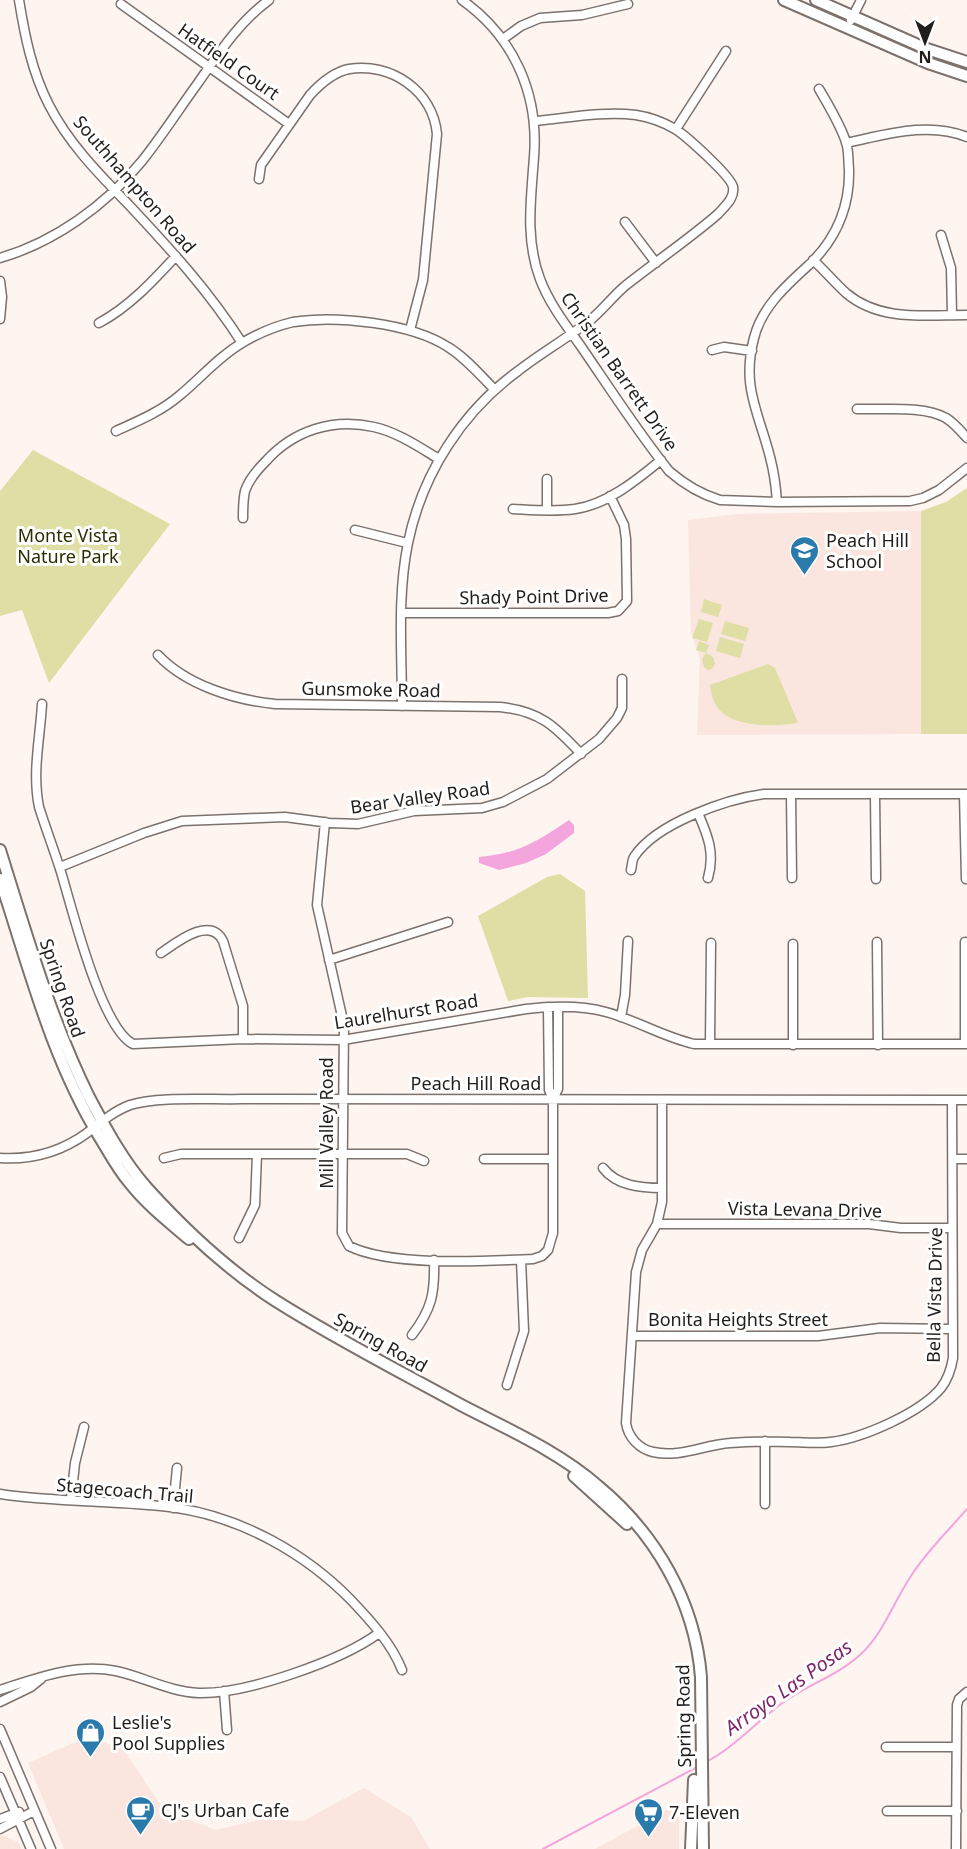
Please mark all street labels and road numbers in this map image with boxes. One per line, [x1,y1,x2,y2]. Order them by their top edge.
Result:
street label: Hatfield Court [174,17,285,105]
street label: Southhampton Road [69,110,201,258]
street label: Christian Barrett Drive [556,287,684,455]
street label: Shady Point Drive [459,583,609,609]
street label: Gunsmoke Road [301,676,441,702]
street label: Bear Valley Road [349,775,491,819]
street label: Spring Road [35,935,91,1041]
street label: Laurelhurst Road [332,988,480,1034]
street label: Mill Valley Road [314,1057,338,1189]
street label: Peach Hill Road [411,1071,541,1095]
street label: Vista Levana Drive [728,1196,882,1222]
street label: Bella Vista Drive [921,1227,947,1363]
street label: Spring Road [330,1306,432,1378]
street label: Bonita Heights Street [648,1307,829,1331]
street label: Stagecoach Trail [56,1472,194,1508]
street label: Spring Road [670,1664,696,1768]

